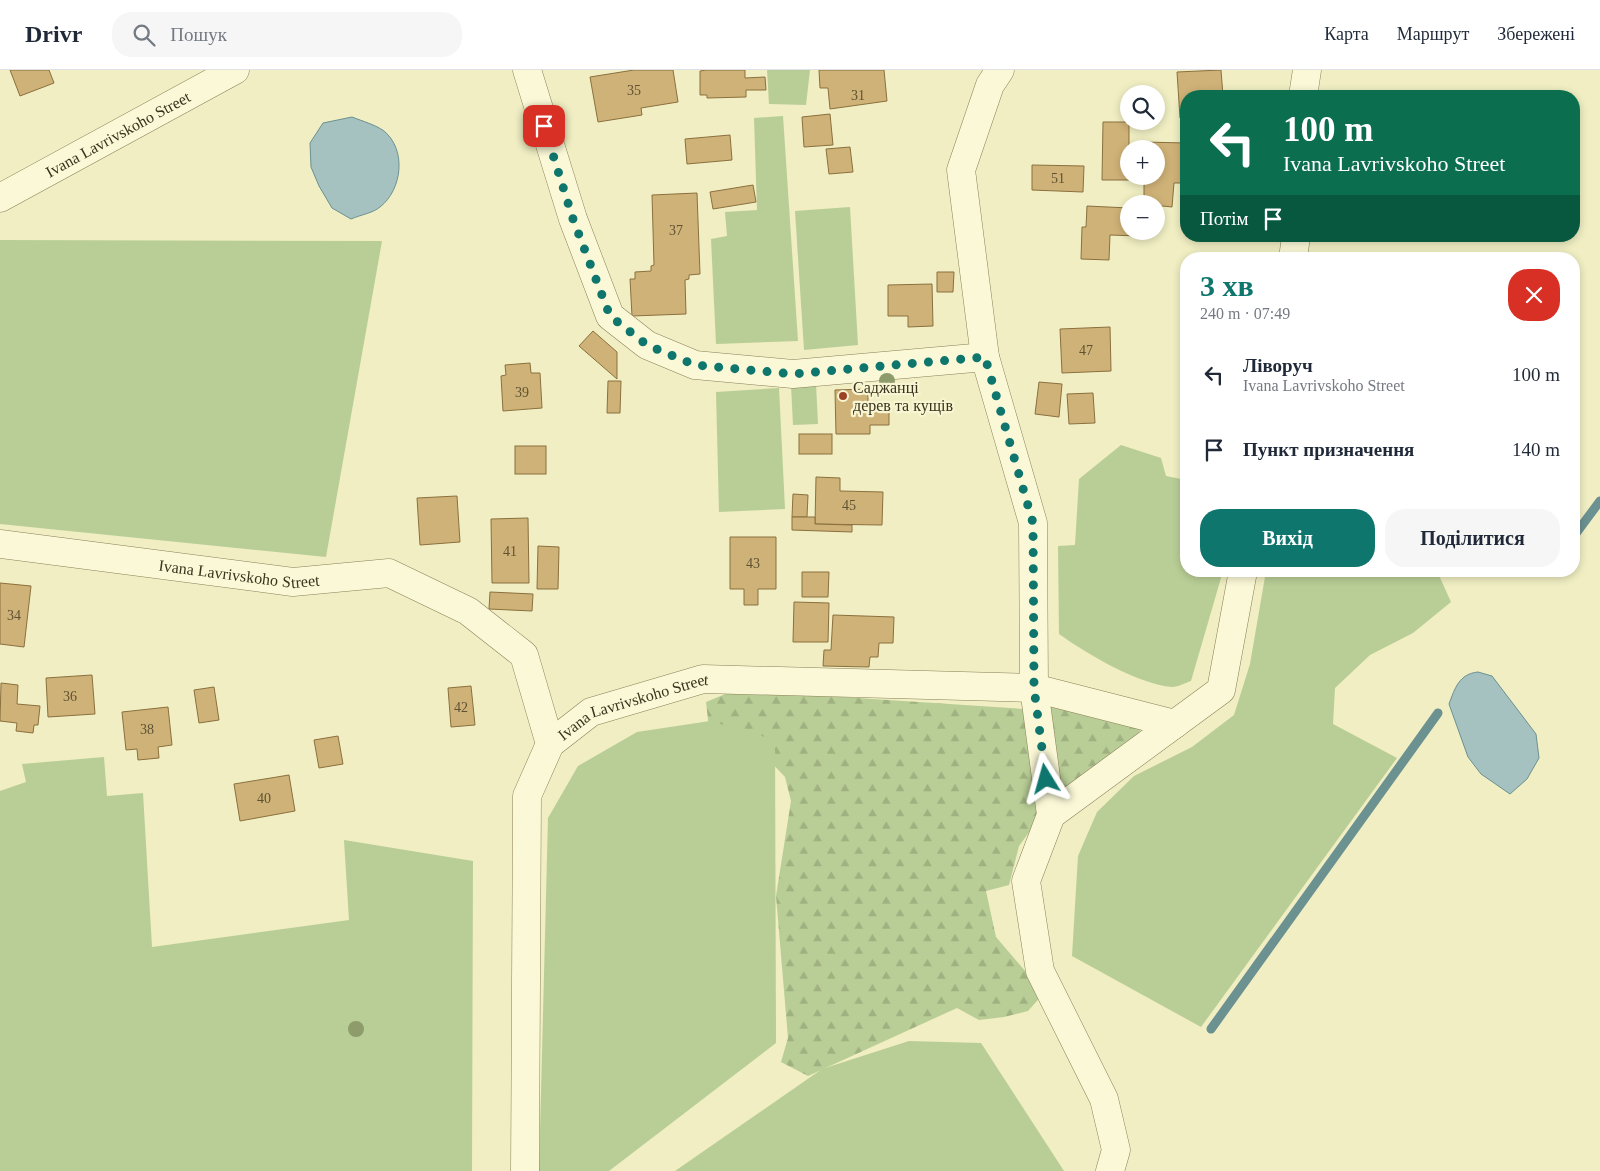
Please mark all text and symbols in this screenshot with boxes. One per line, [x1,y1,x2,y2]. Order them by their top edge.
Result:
search box [112,12,462,57]
text: Drivr [25,21,82,47]
icon: search [130,21,158,49]
text: Пошук [170,24,227,45]
text: Карта [1324,24,1369,44]
text: Маршрут [1397,24,1469,44]
text: Збережені [1497,24,1575,44]
house number: 35 [627,83,641,98]
map controls [1120,85,1165,240]
button: search [1120,85,1165,130]
street label: Ivana Lavrivskoho Street [43,87,193,180]
house number: 31 [851,88,865,103]
pin [523,105,565,147]
icon: left [1200,110,1265,175]
text: 100 m [1283,110,1373,149]
icon: arrive [530,112,558,140]
button: + [1120,140,1165,185]
text: Ivana Lavrivskoho Street [1283,151,1505,176]
house number: 51 [1051,171,1065,186]
button: − [1120,195,1165,240]
icon: arrive [1259,205,1287,233]
text: Потім [1200,208,1249,229]
house number: 37 [669,223,683,238]
text: 3 хв [1200,269,1254,302]
button: close [1508,269,1560,321]
text: 240 m · 07:49 [1200,305,1290,322]
house number: 47 [1079,343,1093,358]
text: Ліворуч [1243,355,1313,376]
icon: left [1200,361,1228,389]
text: 100 m [1512,364,1560,385]
text: Ivana Lavrivskoho Street [1243,377,1405,394]
place label: Саджанці дерев та кущів [853,379,954,415]
house number: 39 [515,385,529,400]
marker: Саджанці дерев та кущів [837,390,849,402]
icon: arrive [1200,436,1228,464]
text: Пункт призначення [1243,439,1414,460]
text: 140 m [1512,439,1560,460]
house number: 45 [842,498,856,513]
button: Вихід [1200,509,1375,567]
button: Поділитися [1385,509,1560,567]
house number: 41 [503,544,517,559]
street label: Ivana Lavrivskoho Street [158,556,321,591]
house number: 43 [746,556,760,571]
house number: 34 [7,608,21,623]
street label: Ivana Lavrivskoho Street [554,671,709,743]
house number: 36 [63,689,77,704]
house number: 42 [454,700,468,715]
house number: 38 [140,722,154,737]
position arrow [1019,752,1071,804]
house number: 40 [257,791,271,806]

